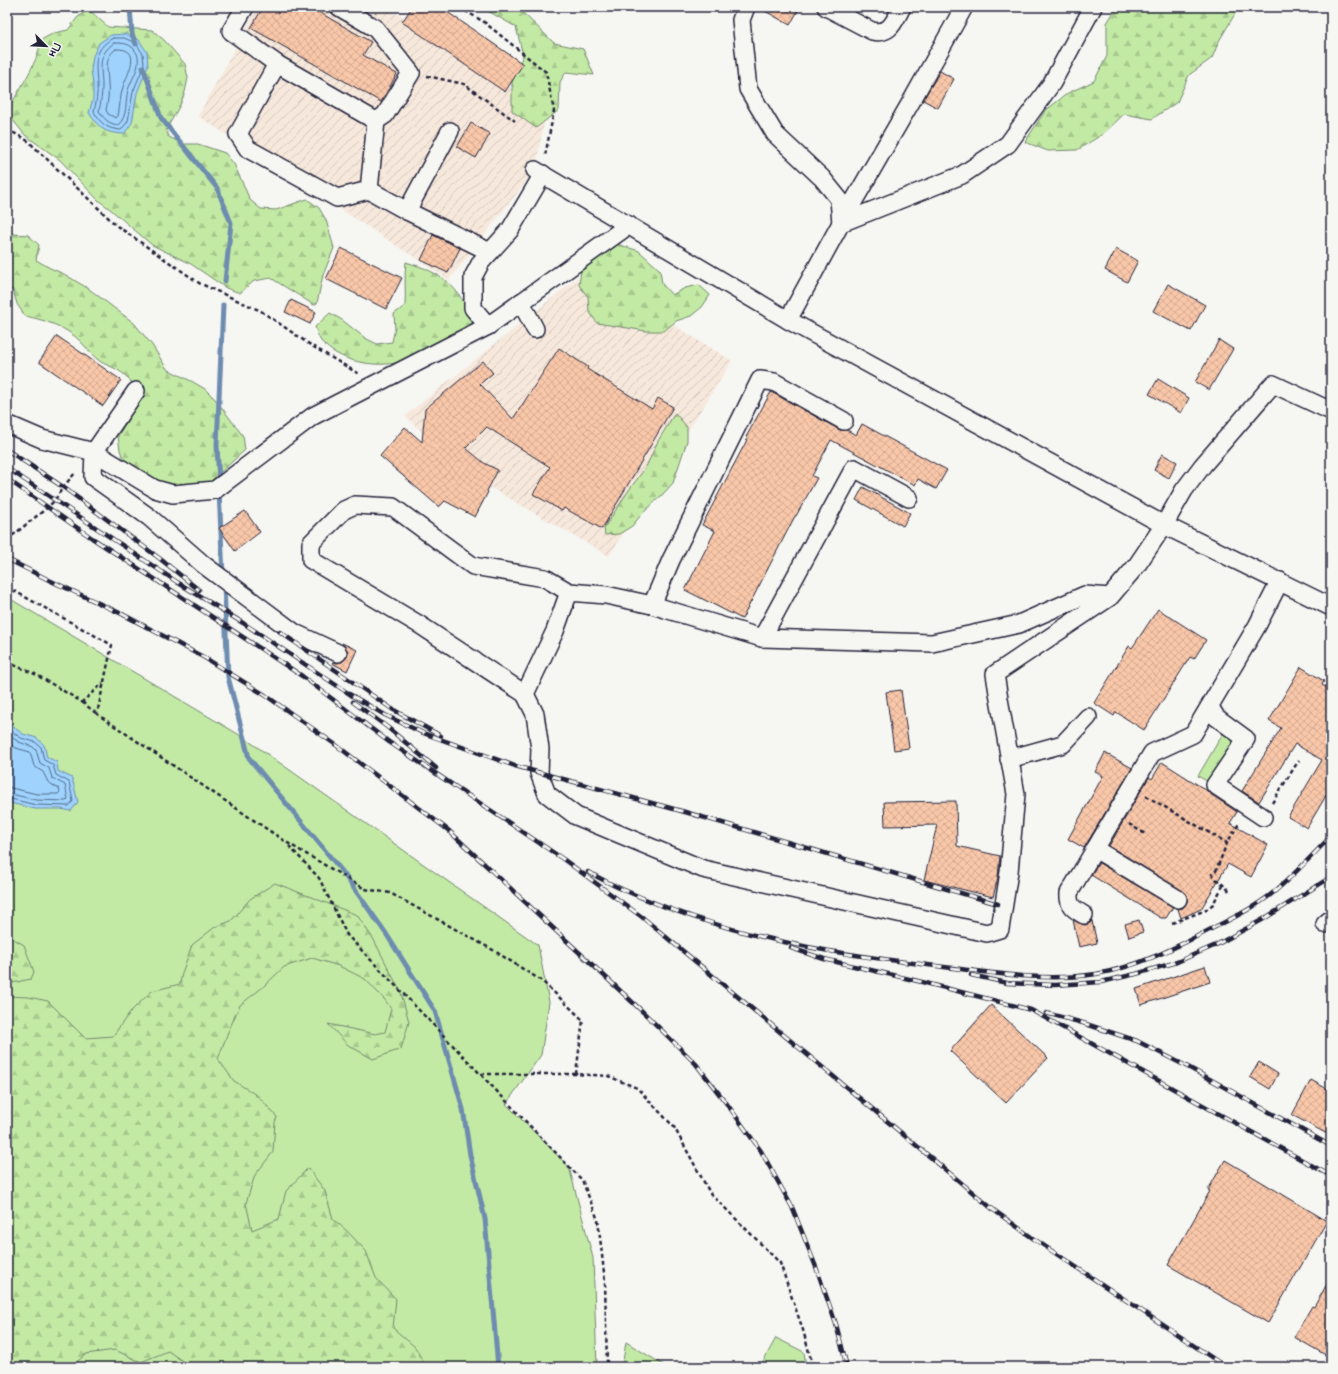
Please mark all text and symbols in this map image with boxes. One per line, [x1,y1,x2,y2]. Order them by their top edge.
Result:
north arrow [26,26,66,66]
text: Пн [46,41,64,59]

